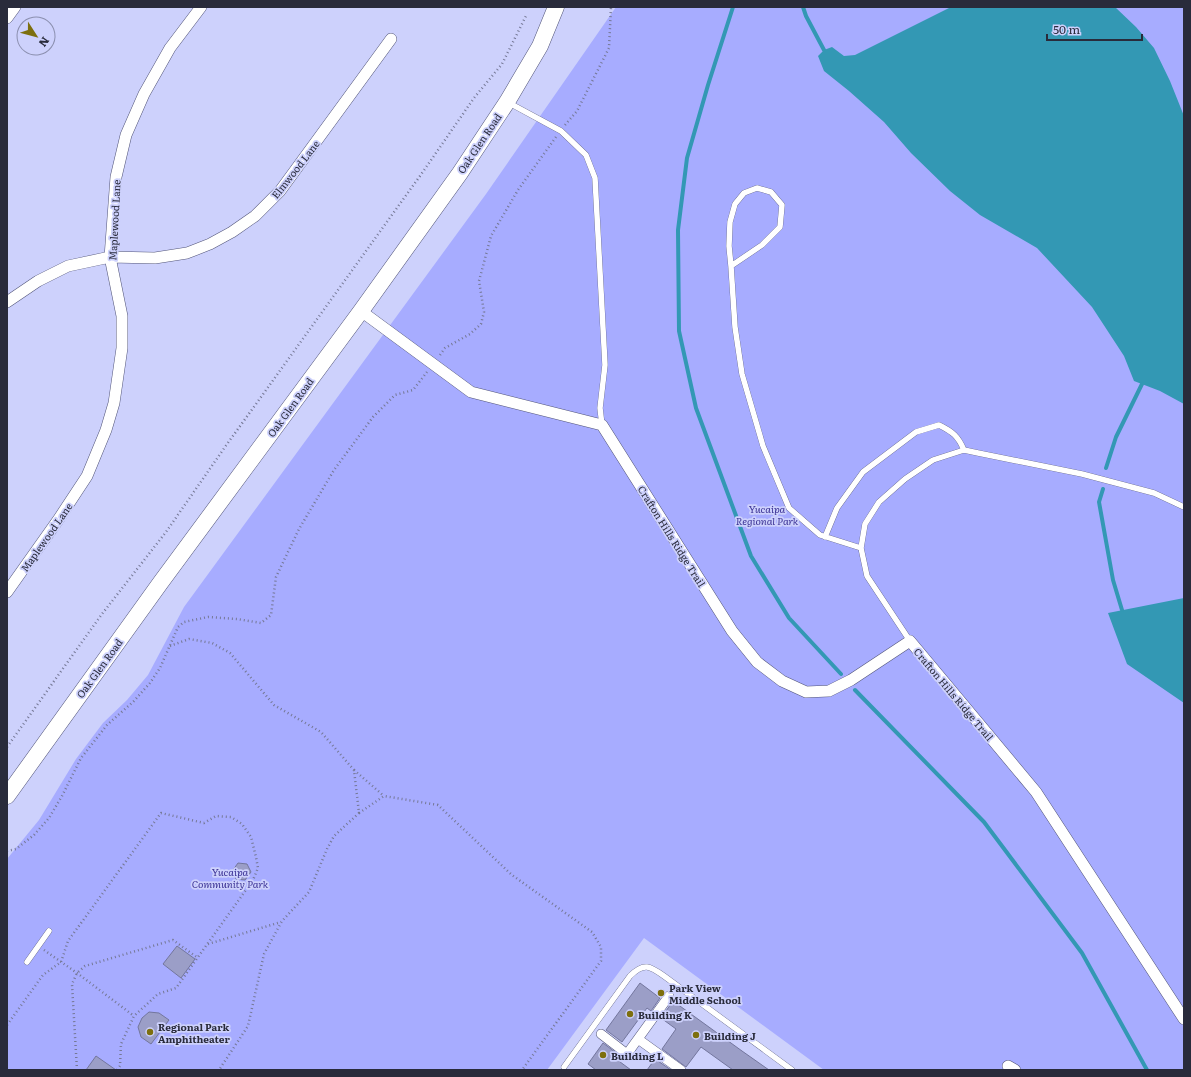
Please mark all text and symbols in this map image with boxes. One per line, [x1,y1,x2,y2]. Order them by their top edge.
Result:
north arrow [16,16,56,56]
scale bar [1047,16,1142,42]
text: 50 m [1053,20,1080,38]
text: N [36,34,54,51]
street label: Oak Glen Road [453,110,505,176]
street label: Elmwood Lane [267,137,323,201]
street label: Maplewood Lane [104,179,124,261]
street label: Oak Glen Road [263,374,317,440]
street label: Crafton Hills Ridge Trail [635,482,710,590]
street label: Maplewood Lane [17,499,75,575]
park label: Yucaipa Regional Park [736,501,799,528]
street label: Oak Glen Road [72,635,126,701]
street label: Crafton Hills Ridge Trail [911,644,998,744]
park label: Yucaipa Community Park [192,864,269,891]
place label: Park View Middle School [669,980,742,1007]
marker: Park View Middle School [656,988,666,998]
place label: Building K [638,1007,692,1022]
marker: Building K [625,1009,635,1019]
place label: Regional Park Amphitheater [158,1019,230,1046]
marker: Regional Park Amphitheater [145,1027,155,1037]
place label: Building J [704,1028,756,1043]
marker: Building J [691,1030,701,1040]
place label: Building L [611,1048,664,1063]
marker: Building L [598,1050,608,1060]

